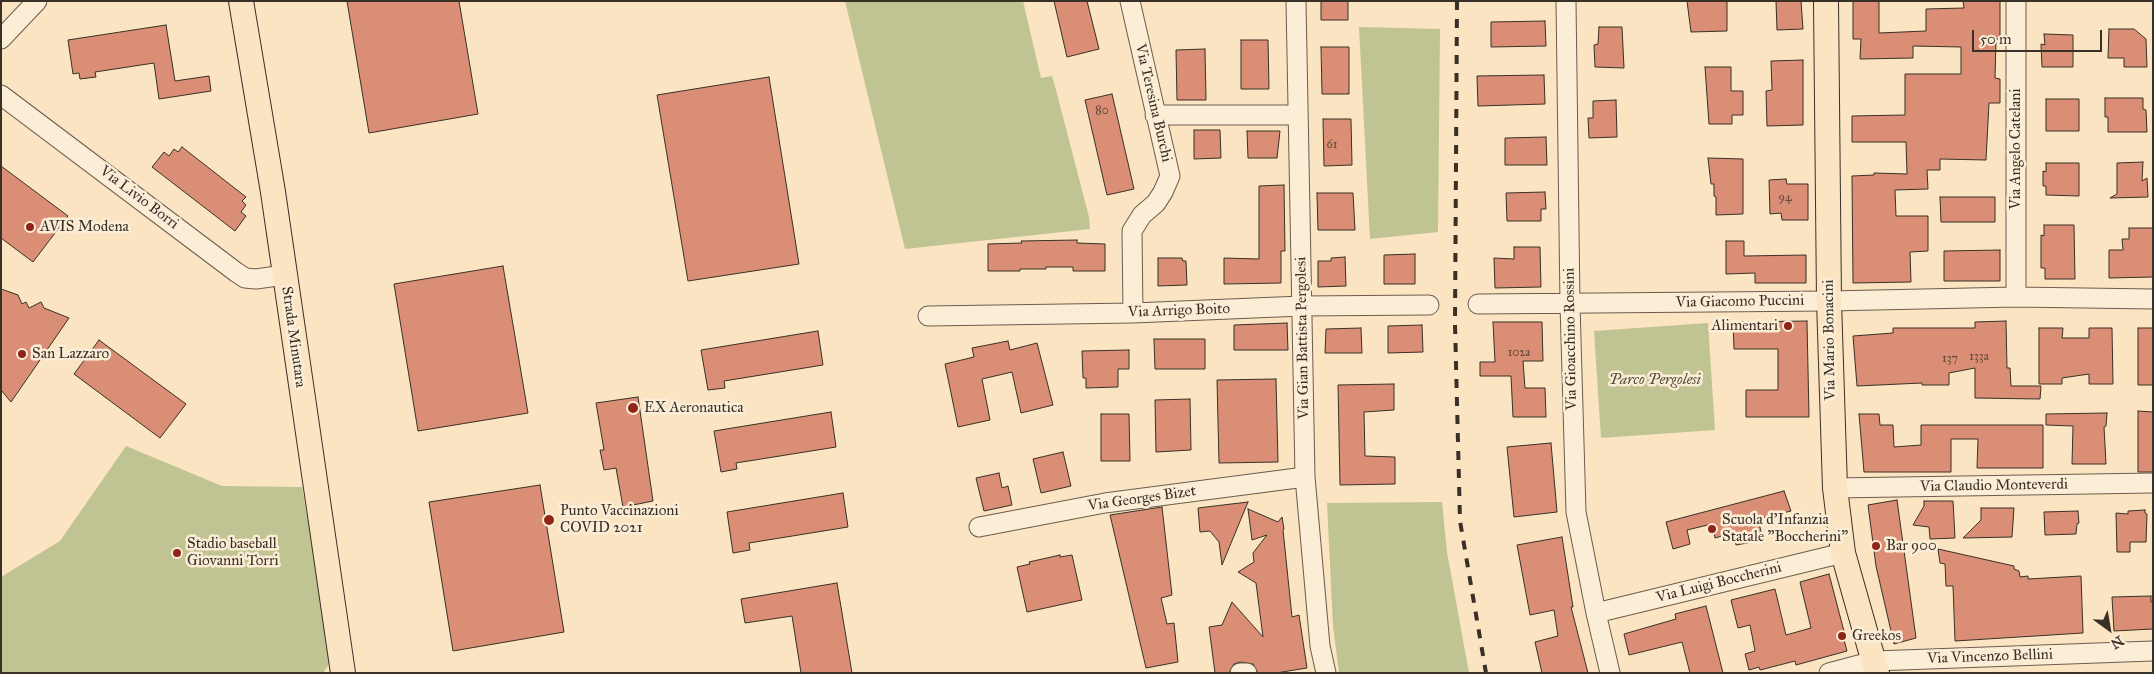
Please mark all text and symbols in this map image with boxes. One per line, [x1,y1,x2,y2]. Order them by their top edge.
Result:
scale bar [1974,20,2104,52]
text: 50 m [1980,30,2012,48]
street label: Via Teresina Burchi [1131,42,1175,164]
street label: Via Angelo Catelani [2007,88,2025,210]
house number: 80 [1095,104,1109,118]
house number: 61 [1327,138,1337,152]
street label: Via Livio Borri [96,162,182,234]
house number: 94 [1778,191,1792,205]
place label: AVIS Modena [40,218,129,236]
marker: AVIS Modena [24,221,36,233]
street label: Via Gian Battista Pergolesi [1293,256,1313,420]
street label: Via Gioacchino Rossini [1561,268,1581,410]
street label: Via Mario Bonacini [1820,279,1840,401]
street label: Strada Minutara [277,285,309,389]
street label: Via Giacomo Puccini [1676,292,1804,312]
street label: Via Arrigo Boito [1128,300,1230,322]
place label: Alimentari [1711,317,1778,335]
marker: Alimentari [1782,320,1794,332]
place label: San Lazzaro [32,345,109,363]
house number: 102a [1508,346,1530,360]
marker: San Lazzaro [16,348,28,360]
house number: 133a [1969,350,1989,364]
house number: 137 [1942,352,1958,366]
park label: Parco Pergolesi [1609,371,1701,389]
place label: EX Aeronautica [644,399,744,417]
marker: EX Aeronautica [626,401,640,415]
street label: Via Claudio Monteverdi [1920,476,2068,496]
street label: Via Georges Bizet [1087,483,1197,515]
place label: Punto Vaccinazioni COVID 2021 [560,502,679,537]
place label: Scuola d'Infanzia Statale "Boccherini" [1722,511,1848,546]
marker: Punto Vaccinazioni COVID 2021 [542,513,556,527]
marker: Scuola d'Infanzia Statale "Boccherini" [1706,523,1718,535]
place label: Stadio baseball Giovanni Torri [187,535,279,570]
place label: Bar 900 [1886,537,1937,555]
marker: Bar 900 [1870,540,1882,552]
marker: Stadio baseball Giovanni Torri [171,547,183,559]
street label: Via Luigi Boccherini [1655,559,1783,607]
north arrow [2084,604,2134,654]
place label: Greekos [1852,627,1901,645]
marker: Greekos [1836,630,1848,642]
text: N [2108,632,2127,652]
street label: Via Vincenzo Bellini [1927,646,2053,668]

